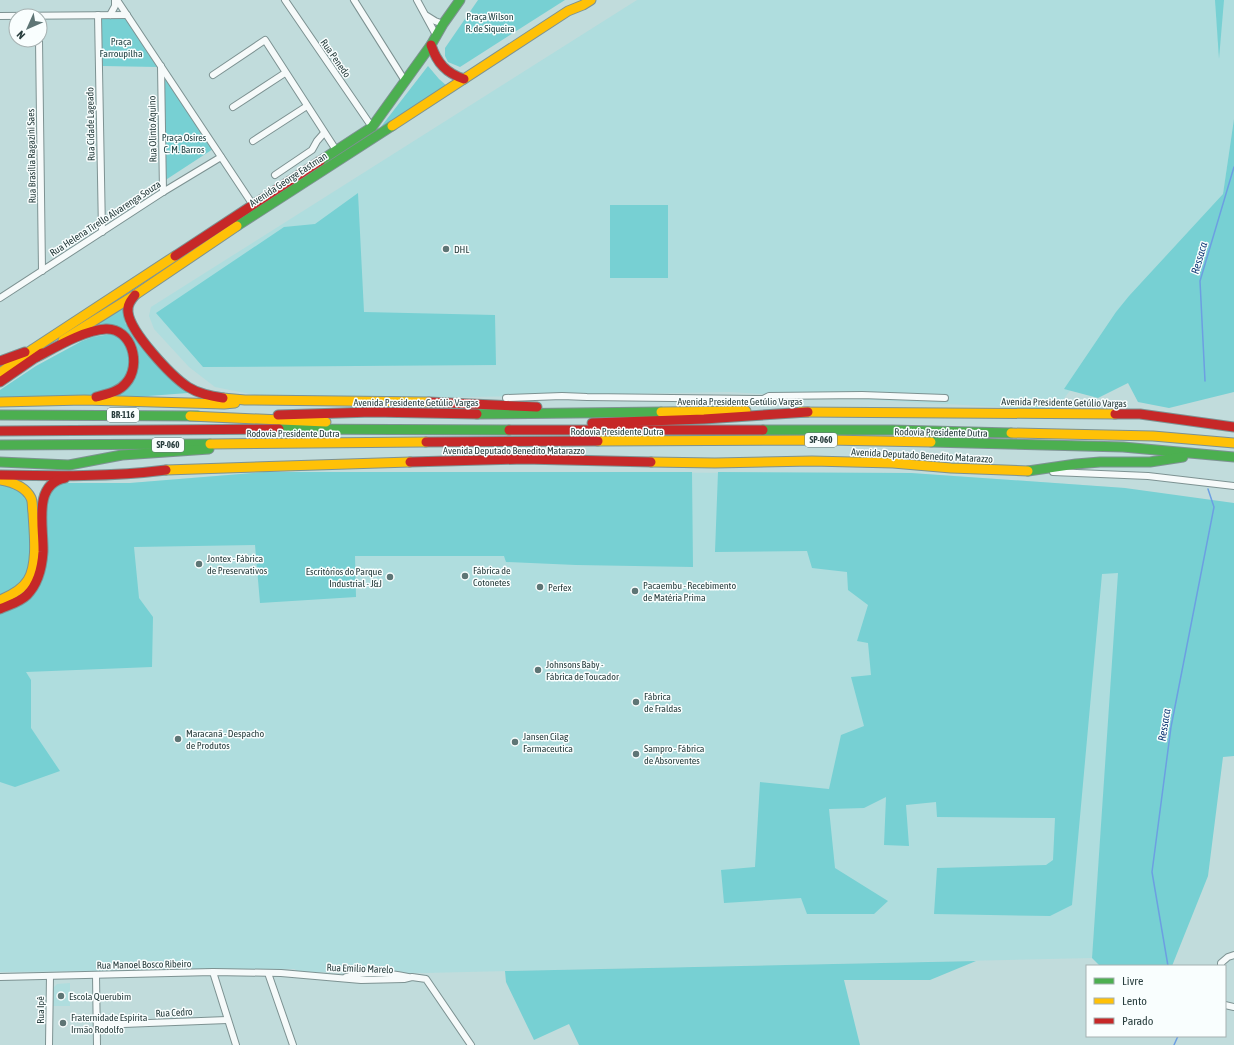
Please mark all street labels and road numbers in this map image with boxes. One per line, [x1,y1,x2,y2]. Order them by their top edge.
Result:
street label: Rua Penedo [318,37,353,80]
street label: Rua Cidade Lageado [84,87,97,161]
street label: Rua Olinto Aquino [146,95,159,162]
street label: Rua Brasília Ragazini Saes [25,108,38,203]
street label: Avenida George Eastman [247,150,329,209]
street label: Rua Helena Tirello Alvarenga Souza [48,178,163,258]
street label: Avenida Presidente Getúlio Vargas [677,396,803,407]
street label: Avenida Presidente Getúlio Vargas [1001,396,1127,409]
street label: Avenida Presidente Getúlio Vargas [353,397,479,408]
road number: BR-116 [107,408,139,422]
street label: Rodovia Presidente Dutra [570,426,664,437]
street label: Rodovia Presidente Dutra [894,426,988,439]
street label: Rodovia Presidente Dutra [246,428,340,439]
road number: SP-060 [805,433,837,447]
road number: SP-060 [152,438,184,452]
street label: Avenida Deputado Benedito Matarazzo [443,445,585,456]
street label: Avenida Deputado Benedito Matarazzo [851,446,993,465]
street label: Rua Manoel Bosco Ribeiro [97,958,192,971]
street label: Rua Emilio Marelo [326,962,394,975]
street label: Rua Ipê [35,996,46,1024]
street label: Rua Cedro [155,1006,193,1019]

